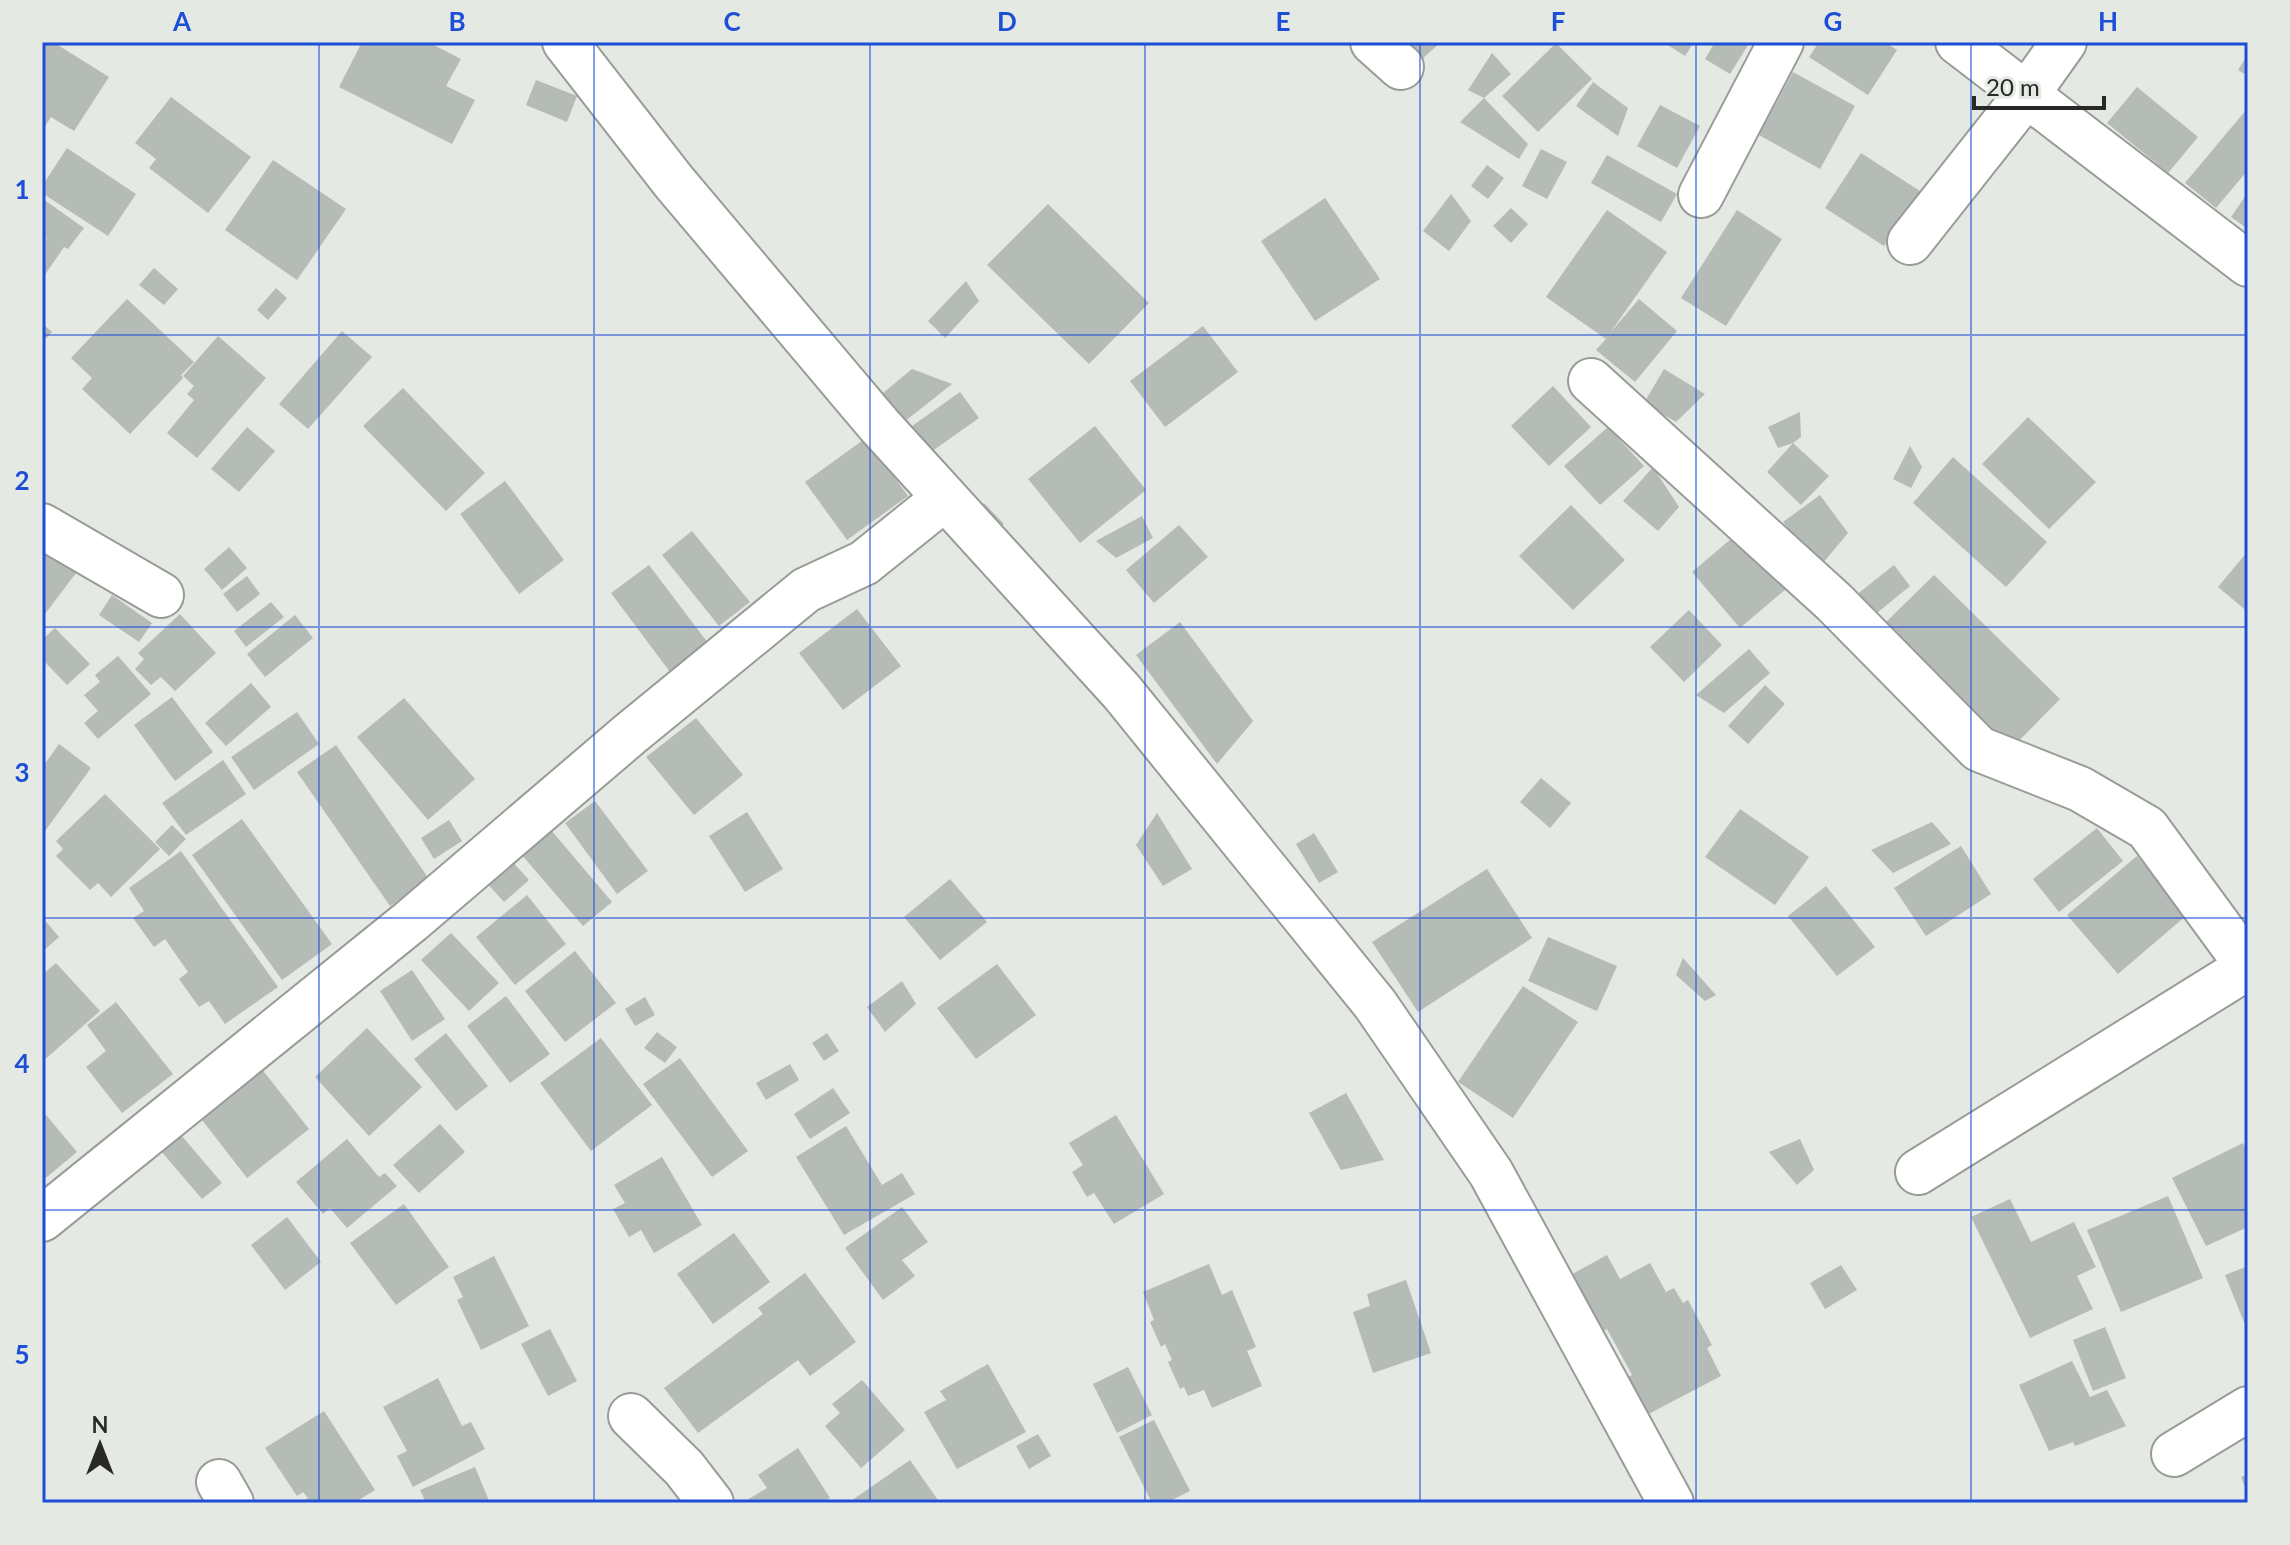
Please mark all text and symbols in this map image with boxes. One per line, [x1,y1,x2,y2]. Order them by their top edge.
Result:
text: A [172,5,192,37]
text: B [448,5,466,37]
text: C [723,5,741,37]
text: D [997,5,1017,37]
text: E [1276,5,1290,37]
text: F [1551,5,1565,37]
text: G [1824,5,1842,37]
text: H [2098,5,2118,37]
scale bar [1974,60,2104,110]
text: 20 m [1986,72,2040,101]
text: 1 [14,173,30,205]
text: 2 [14,464,30,496]
text: 3 [14,756,30,788]
text: 4 [14,1047,30,1079]
text: 5 [14,1338,30,1370]
north arrow [60,1405,140,1485]
text: N [92,1411,108,1438]

